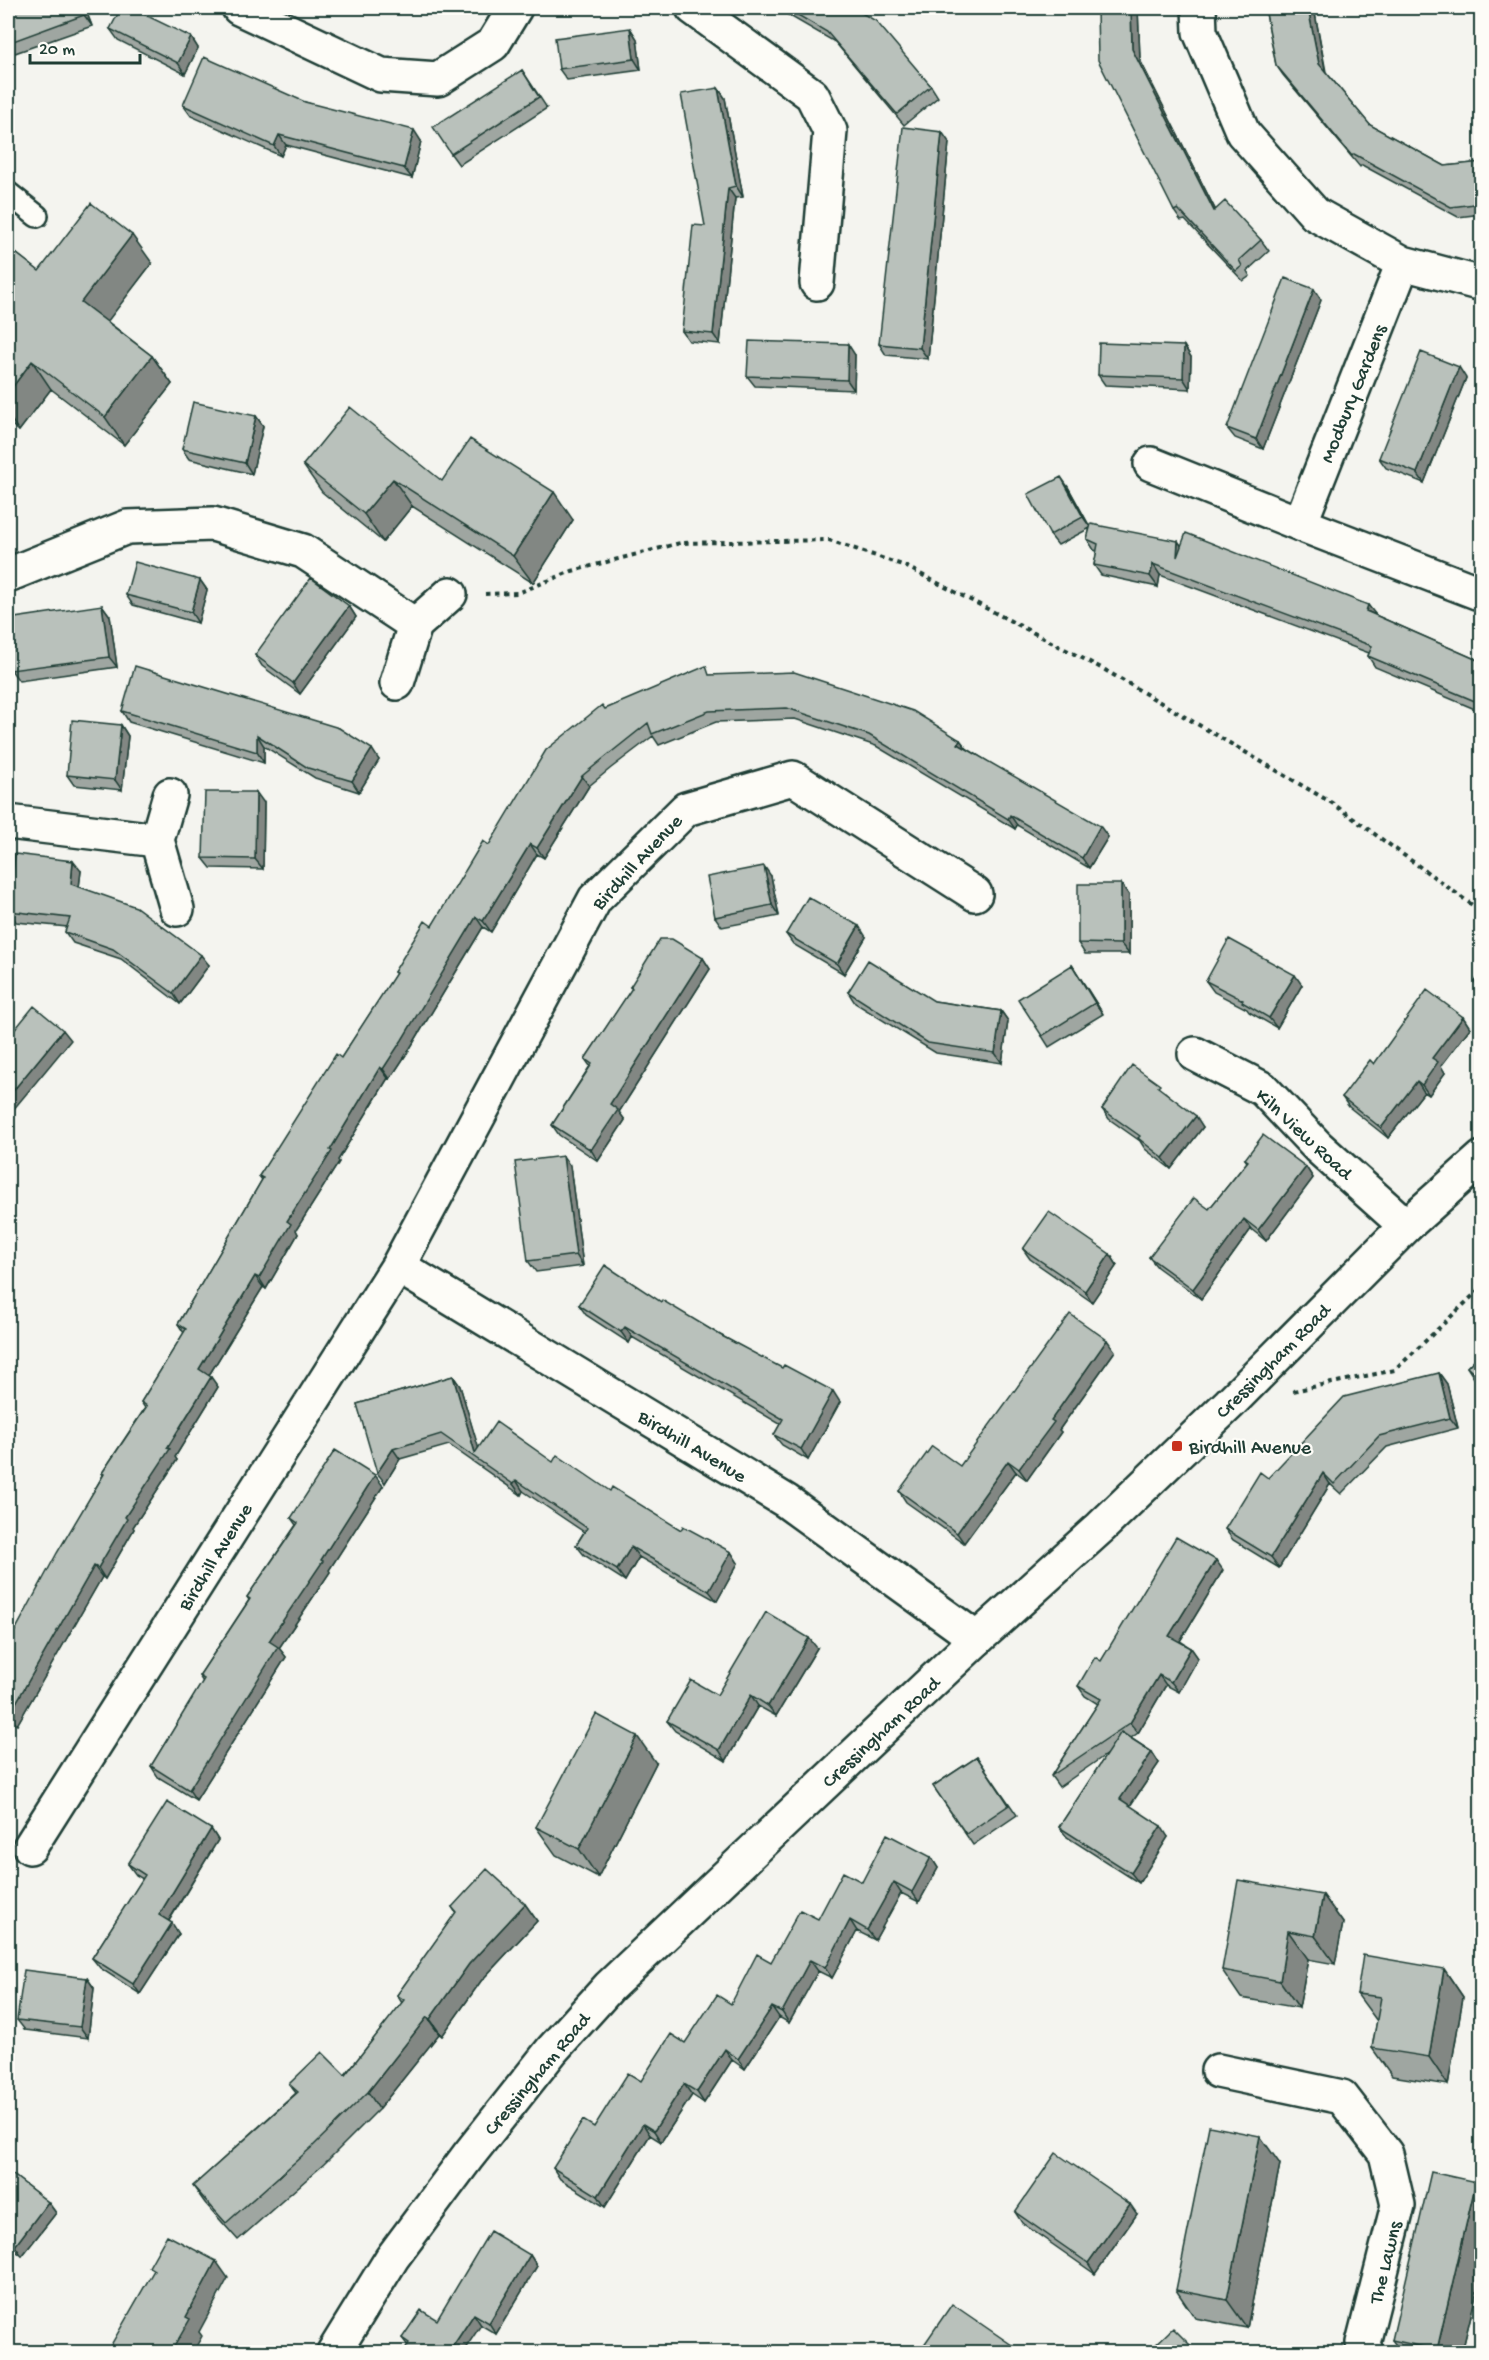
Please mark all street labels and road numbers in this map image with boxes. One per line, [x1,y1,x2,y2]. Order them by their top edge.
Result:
street label: Modbury Gardens [1317,321,1394,467]
street label: Birdhill Avenue [588,810,689,917]
street label: Kiln View Road [1250,1085,1357,1188]
street label: Cressingham Road [1212,1299,1338,1425]
street label: Birdhill Avenue [632,1406,750,1490]
street label: Birdhill Avenue [174,1499,259,1617]
street label: Cressingham Road [819,1672,948,1794]
street label: Cressingham Road [481,2008,598,2141]
street label: The Lawns [1366,2219,1409,2307]

